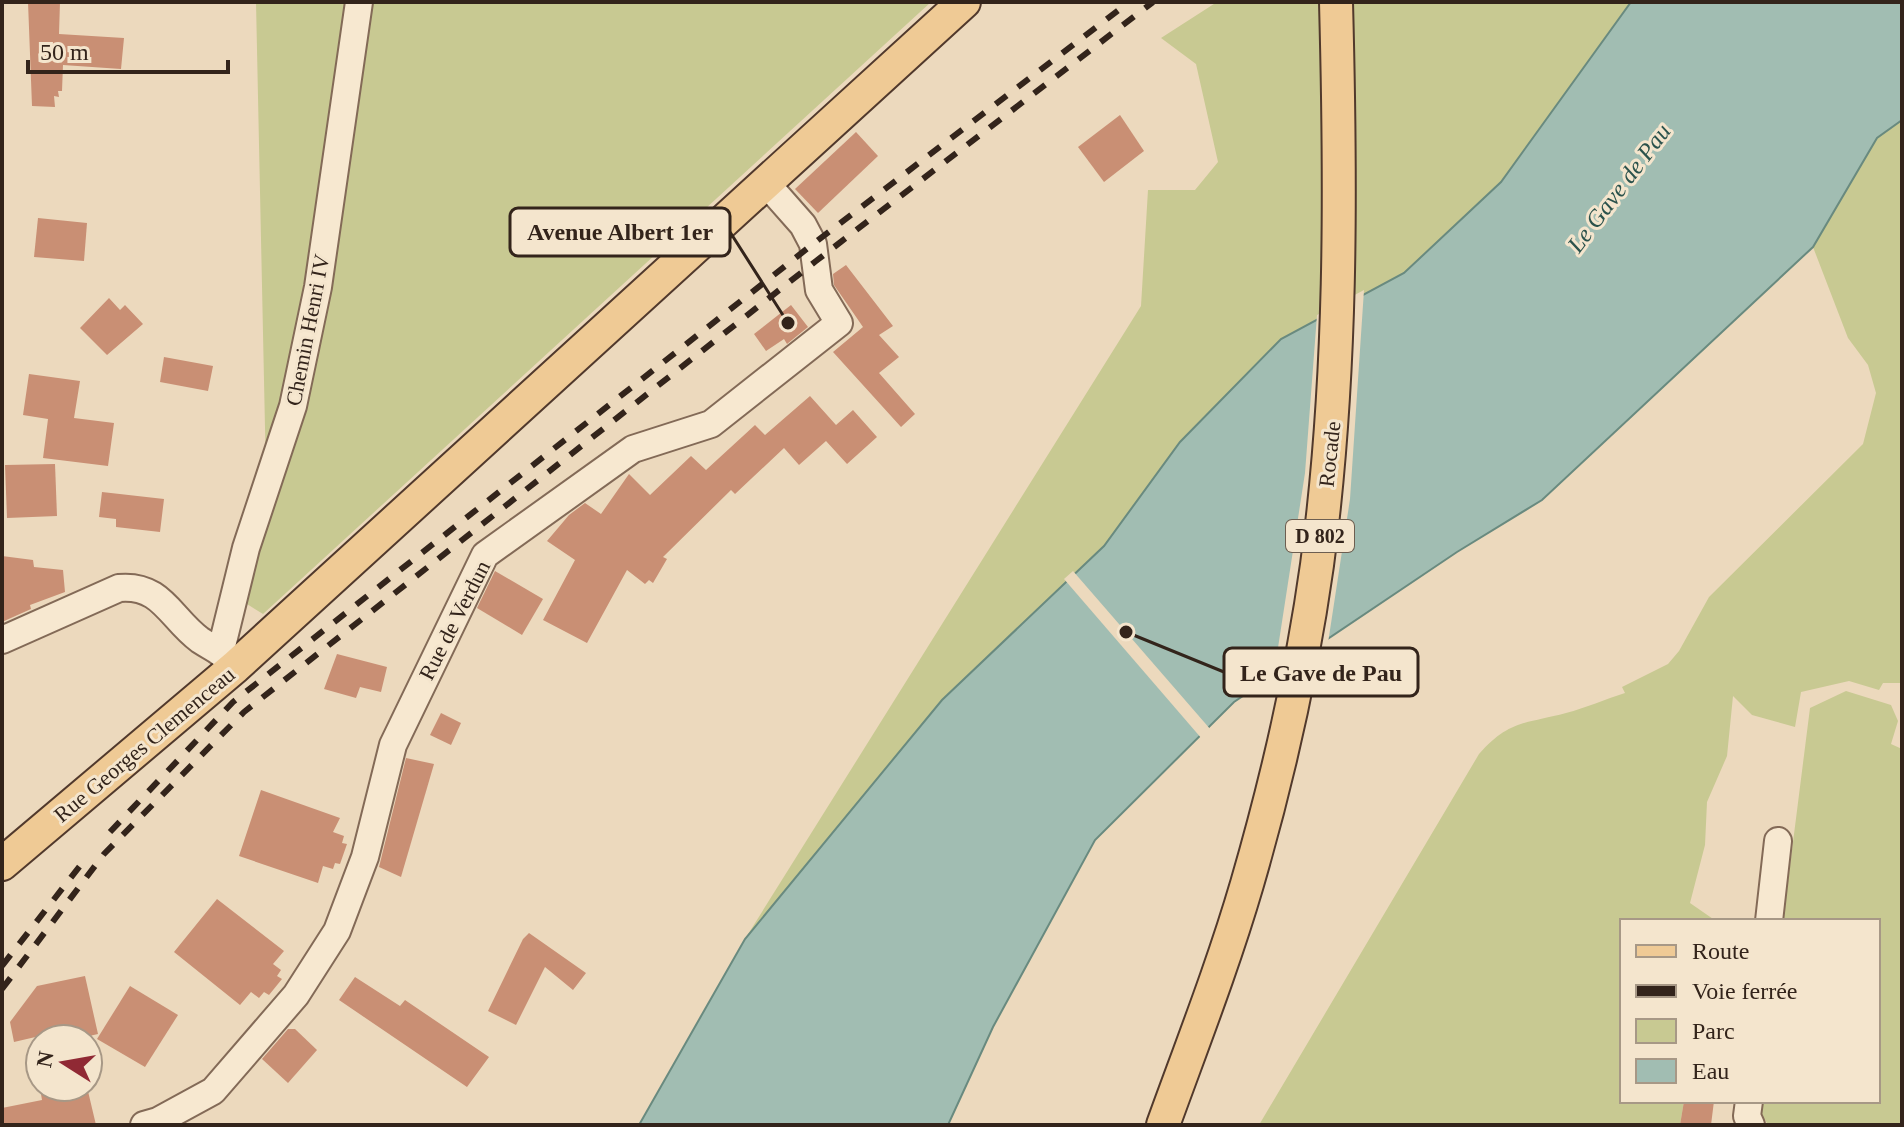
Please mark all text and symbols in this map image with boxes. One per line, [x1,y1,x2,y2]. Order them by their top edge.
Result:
scale bar [28,24,228,74]
text: 50 m [40,39,89,65]
water label: Le Gave de Pau [1562,119,1676,258]
callout: Avenue Albert 1er [510,208,730,256]
text: Avenue Albert 1er [527,219,713,245]
street label: Chemin Henri IV [281,252,334,408]
street label: Rocade [1314,420,1345,488]
road number: D 802 [1286,520,1354,552]
street label: Rue de Verdun [414,556,495,684]
callout: Le Gave de Pau [1224,648,1418,696]
text: Le Gave de Pau [1240,660,1402,686]
street label: Rue Georges Clemenceau [49,662,240,827]
legend [1620,919,1880,1103]
text: Route [1692,938,1749,964]
text: Voie ferrée [1692,978,1798,1004]
text: Parc [1692,1018,1735,1044]
north arrow [24,1023,104,1103]
text: N [31,1049,59,1069]
text: Eau [1692,1058,1729,1084]

